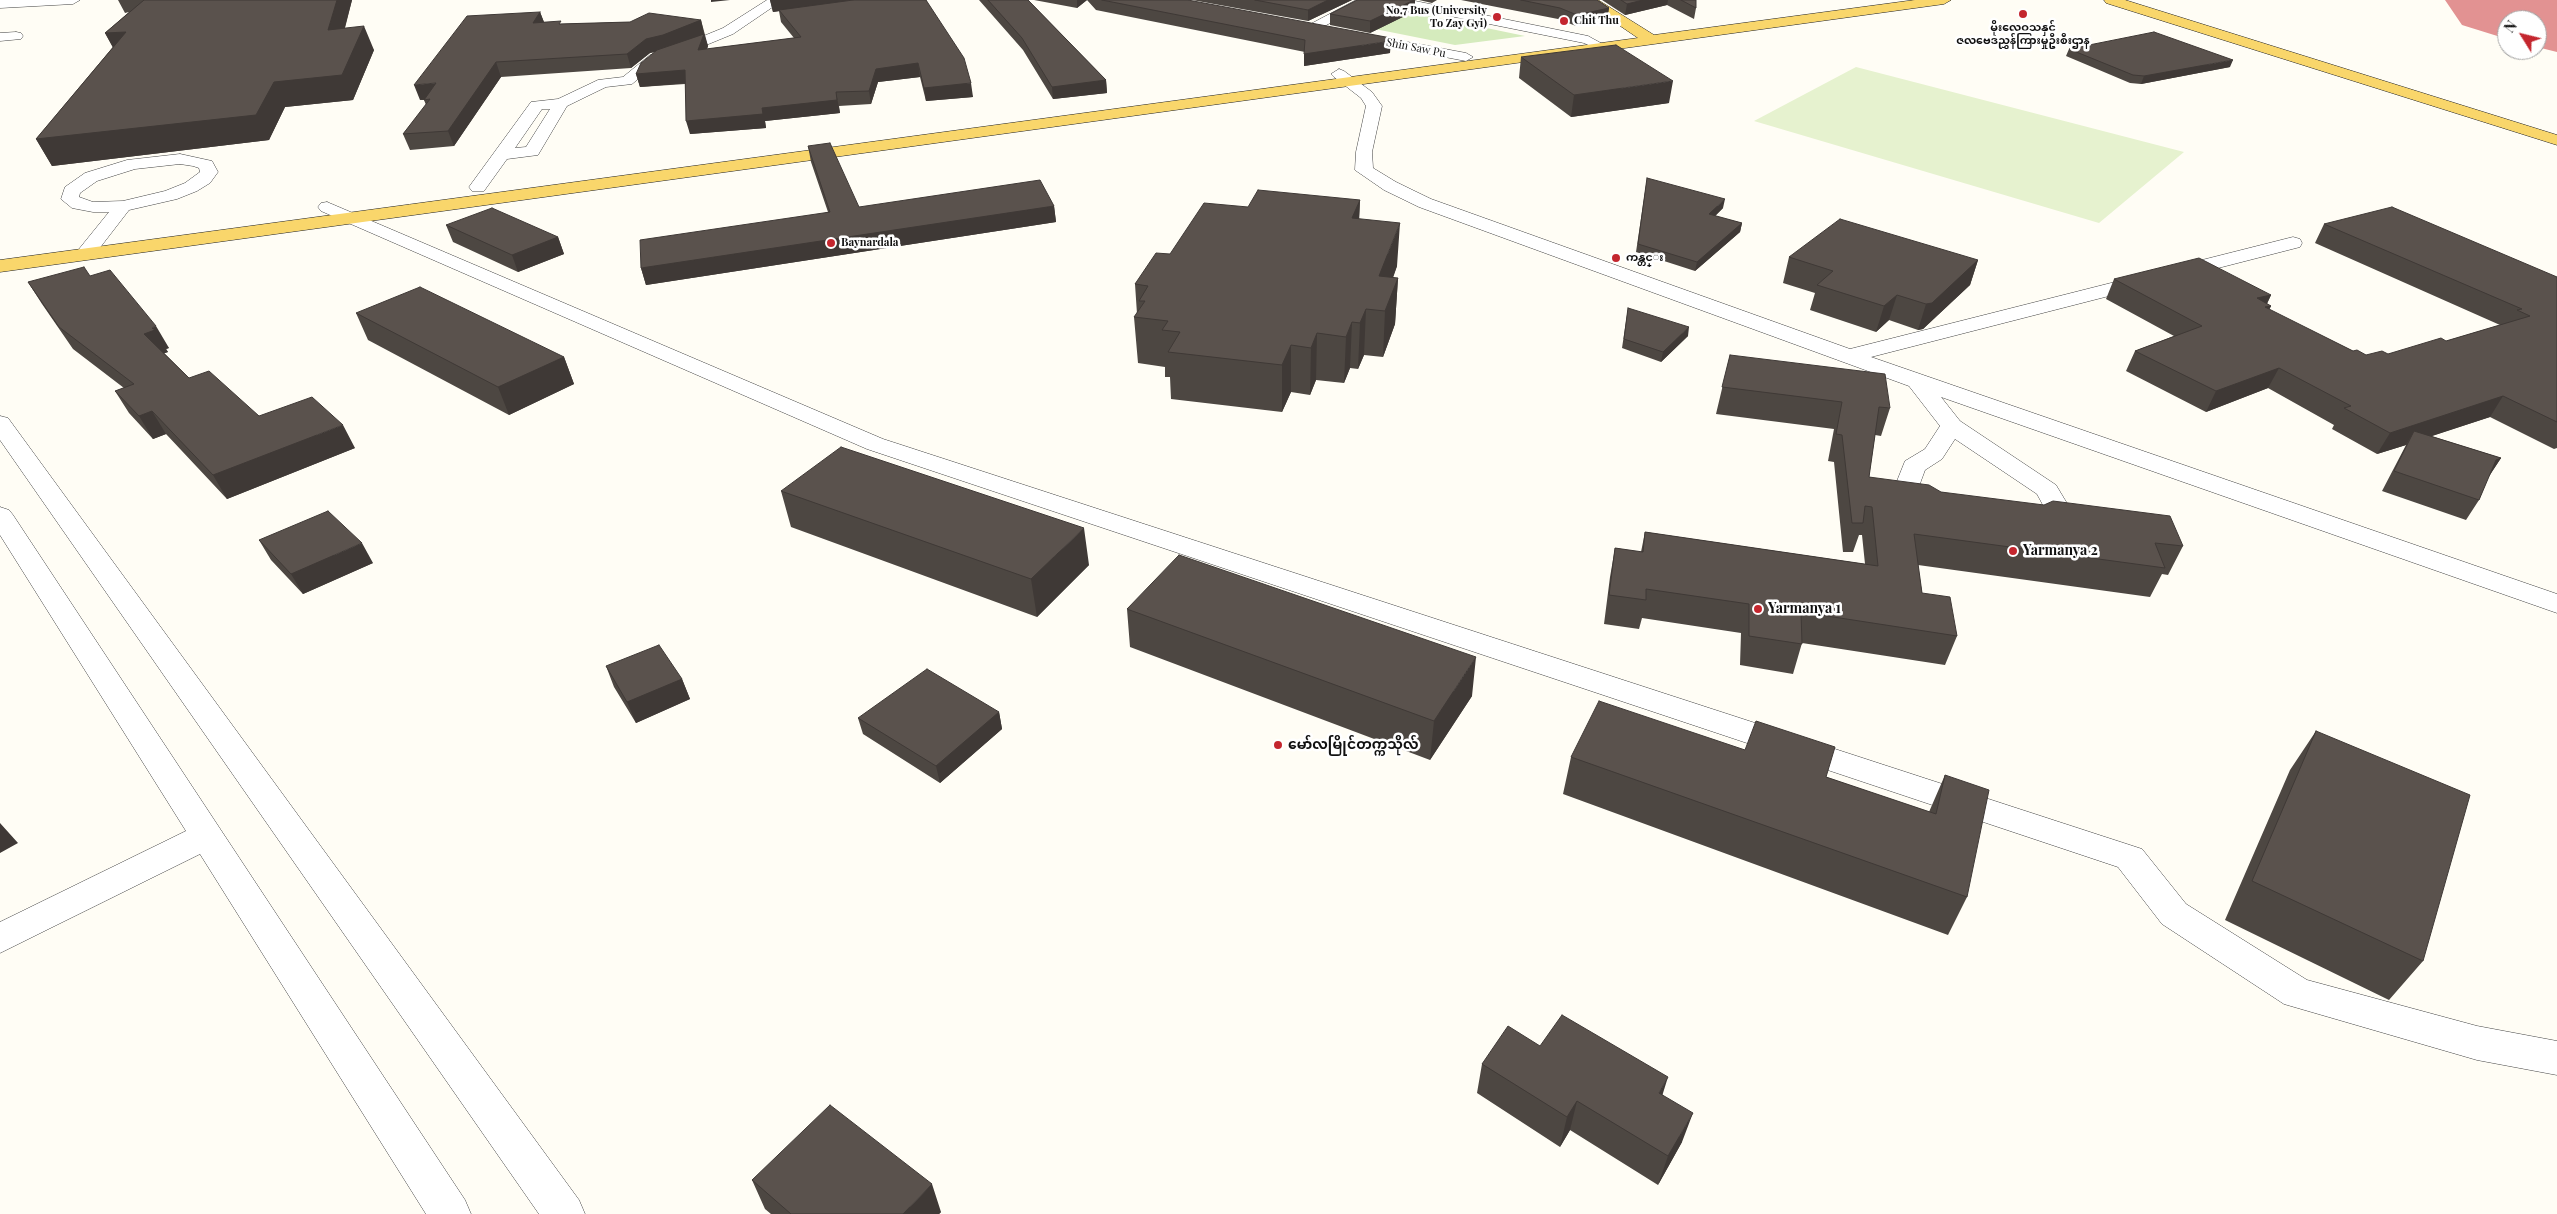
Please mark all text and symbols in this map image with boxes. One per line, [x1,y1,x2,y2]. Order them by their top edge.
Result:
place label: No.7 Bus (University To Zay Gyi) [1386,4,1487,30]
marker: မိုးလေဝသနှင့် ဇလဗေဒညွှန်ကြားမှုဦးစီးဌာန [2017,8,2029,20]
north arrow [2497,10,2547,60]
marker: No.7 Bus (University To Zay Gyi) [1491,11,1503,23]
place label: Chit Thu [1574,14,1619,28]
marker: Chit Thu [1558,15,1570,27]
text: N [2500,17,2521,36]
place label: မိုးလေဝသနှင့် ဇလဗေဒညွှန်ကြားမှုဦးစီးဌာန [1956,21,2090,47]
street label: Shin Saw Pu [1385,36,1447,60]
place label: Baynardala [841,236,899,250]
marker: Baynardala [825,237,837,249]
place label: ကန္တင္း [1626,251,1663,265]
marker: ကန္တင္း [1610,252,1622,264]
place label: Yarmanya 2 [2023,543,2098,559]
marker: Yarmanya 2 [2007,545,2019,557]
place label: Yarmanya 1 [1768,601,1841,617]
marker: Yarmanya 1 [1752,603,1764,615]
place label: မော်လမြိုင်တက္ကသိုလ် [1288,737,1418,753]
marker: မော်လမြိုင်တက္ကသိုလ် [1272,739,1284,751]

